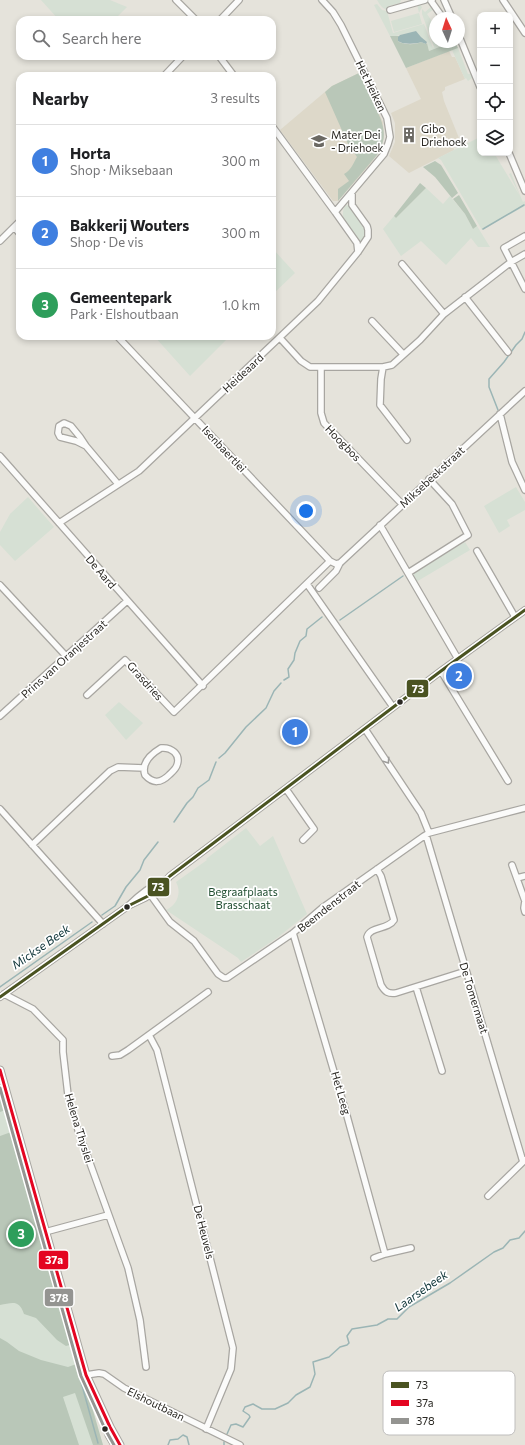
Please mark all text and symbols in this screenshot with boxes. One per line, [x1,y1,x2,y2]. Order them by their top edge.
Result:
north arrow [429,12,465,48]
map controls [477,12,513,156]
button: + [477,12,513,48]
search box [16,16,276,60]
icon: search [30,27,52,49]
text: Search here [62,29,141,47]
button: − [477,48,513,84]
street label: Het Heiken [353,58,389,113]
button: locate [477,84,513,120]
text: Nearby [32,88,89,109]
text: 3 results [211,90,260,106]
button: layers [477,120,513,156]
place label: Gibo Driehoek [421,122,467,148]
building icon: Gibo Driehoek [400,126,418,144]
place label: Mater Dei - Driehoek [331,128,384,154]
school or university icon: Mater Dei - Driehoek [310,132,328,150]
text: Horta [70,144,111,162]
text: 1 [42,153,48,169]
text: 300 m [222,153,260,169]
text: Shop · Miksebaan [70,162,173,178]
text: Bakkerij Wouters [70,216,189,234]
text: 2 [41,225,49,241]
text: 300 m [222,225,260,241]
text: Shop · De vis [70,234,143,250]
text: Gemeentepark [70,288,172,306]
text: 3 [41,297,49,313]
text: 1.0 km [222,297,260,313]
text: Park · Elshoutbaan [70,306,179,322]
street label: Heideaard [220,350,266,395]
street label: Hoogbos [323,422,364,463]
street label: Isenbaertlei [200,423,249,475]
street label: Miksebeekstraat [397,443,467,510]
your location [296,501,316,521]
street label: De Aard [83,552,119,591]
street label: Prins van Oranjestraat [18,616,110,701]
street label: Grasdries [125,659,166,703]
pin: 2 [446,661,472,691]
line badge: 73 [406,679,429,698]
text: 73 [412,682,424,695]
unlabelled marker [395,697,405,707]
pin: 1 [282,717,308,747]
one-way arrow [382,757,389,764]
line badge: 73 [147,877,170,897]
street label: Beemdenstraat [295,877,363,934]
text: 73 [152,880,164,893]
park label: Begraafplaats Brasschaat [208,885,278,911]
unlabelled marker [122,902,132,912]
water label: Mickse Beek [9,921,73,971]
street label: De Tomermaat [457,960,492,1036]
street label: Het Leeg [329,1070,354,1116]
street label: Helena Thyslei [63,1091,96,1164]
street label: De Heuvels [191,1203,217,1260]
pin: 3 [8,1219,34,1249]
line badge: 37a [38,1250,69,1270]
text: 37a [45,1253,63,1266]
water label: Laarsebeek [391,1266,450,1314]
line badge: 378 [44,1288,74,1307]
text: 378 [49,1291,69,1304]
legend [383,1371,515,1435]
text: 73 [416,1378,428,1391]
street label: Elshoutbaan [125,1384,187,1423]
text: 37a [416,1396,434,1409]
text: 378 [416,1414,435,1427]
unlabelled marker [100,1424,110,1434]

